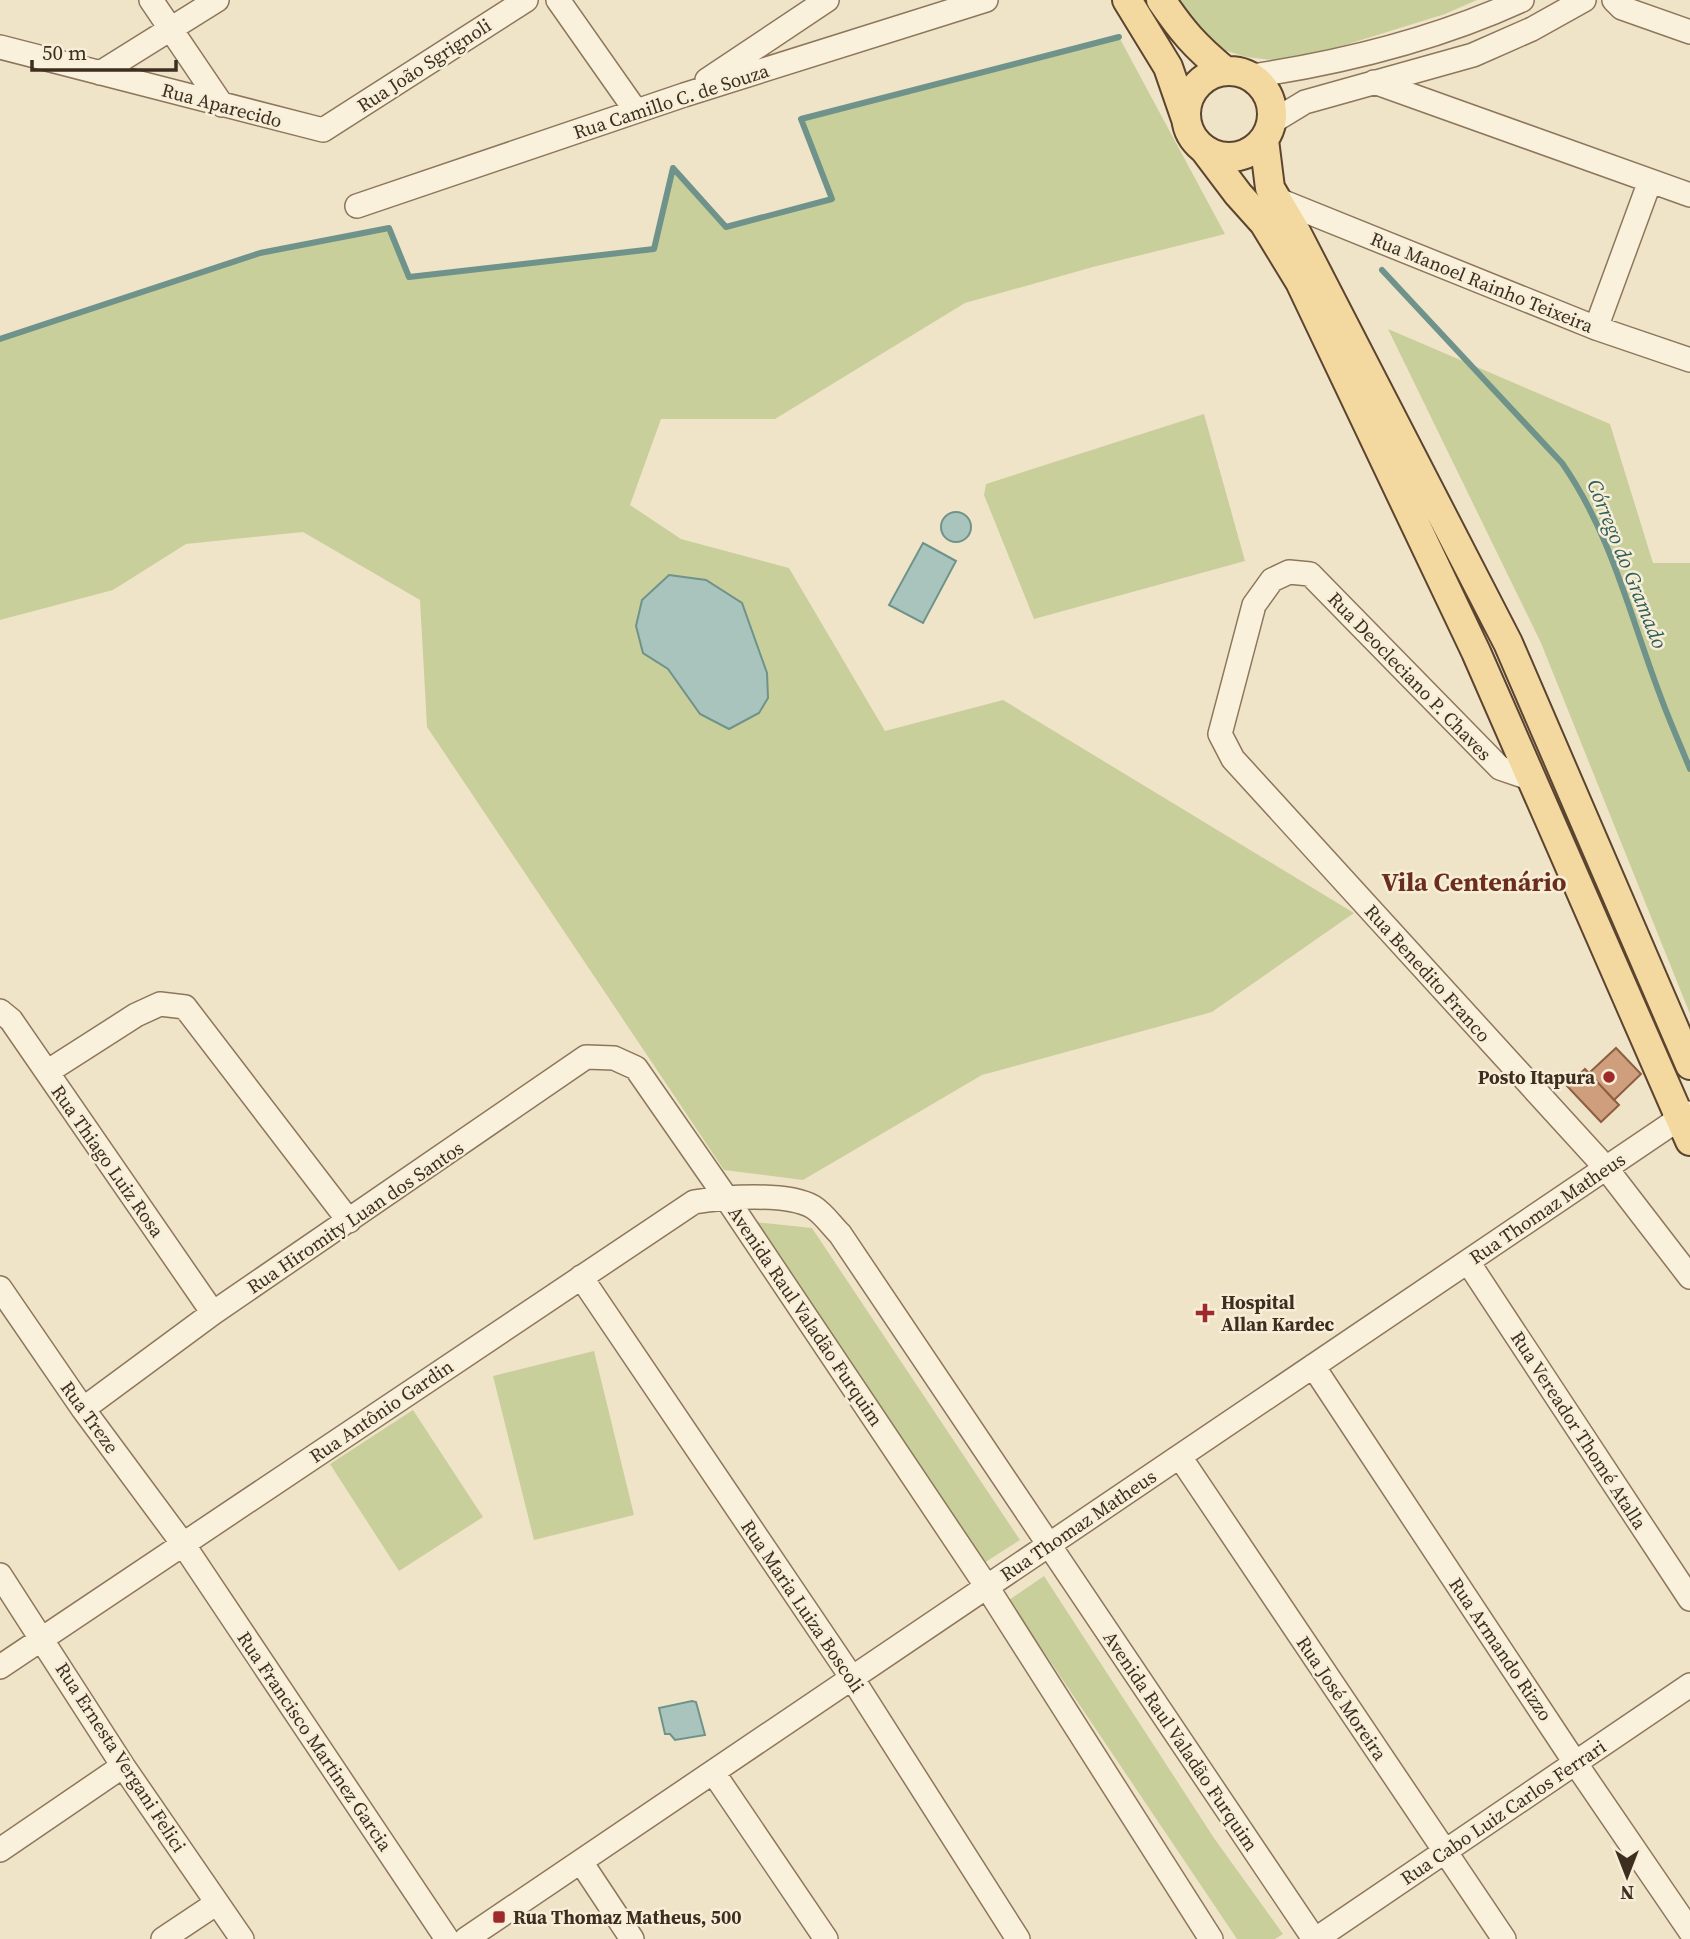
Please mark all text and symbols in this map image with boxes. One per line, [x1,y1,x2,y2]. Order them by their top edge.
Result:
street label: Rua João Sgrignoli [352,12,496,118]
scale bar [32,28,175,72]
text: 50 m [42,38,87,67]
street label: Rua Camillo C. de Souza [570,57,772,145]
street label: Rua Aparecido [159,76,285,134]
street label: Rua Manoel Rainho Teixeira [1367,225,1598,339]
water label: Córrego do Gramado [1580,475,1675,653]
street label: Rua Deocleciano P. Chaves [1322,586,1498,766]
district label: Vila Centenário [1382,864,1566,900]
street label: Rua Benedito Franco [1359,899,1497,1047]
place label: Posto Itapura [1478,1064,1596,1090]
marker: Posto Itapura [1601,1069,1617,1085]
street label: Rua Thiago Luiz Rosa [46,1080,171,1243]
street label: Rua Hiromity Luan dos Santos [241,1135,469,1299]
street label: Rua Thomaz Matheus [1464,1146,1630,1270]
street label: Avenida Raul Valadão Furquim [723,1201,889,1431]
place label: Hospital Allan Kardec [1221,1289,1335,1337]
marker: Hospital Allan Kardec [1195,1303,1215,1323]
street label: Rua Vereador Thomé Atalla [1505,1326,1653,1535]
street label: Rua Antônio Gardin [304,1353,458,1469]
street label: Rua Treze [55,1375,125,1459]
street label: Rua Thomaz Matheus [995,1463,1161,1587]
street label: Rua Maria Luiza Boscoli [735,1514,871,1698]
street label: Rua Armando Rizzo [1443,1572,1559,1726]
street label: Rua Francisco Martinez Garcia [232,1626,399,1856]
street label: Avenida Raul Valadão Furquim [1098,1626,1264,1856]
street label: Rua José Moreira [1291,1631,1393,1766]
street label: Rua Ernesta Vergani Felici [50,1657,192,1857]
street label: Rua Cabo Luiz Carlos Ferrari [1395,1733,1611,1891]
north arrow [1592,1841,1662,1911]
text: N [1620,1880,1634,1906]
place label: Rua Thomaz Matheus, 500 [513,1904,741,1930]
marker: Rua Thomaz Matheus, 500 [491,1909,507,1925]

